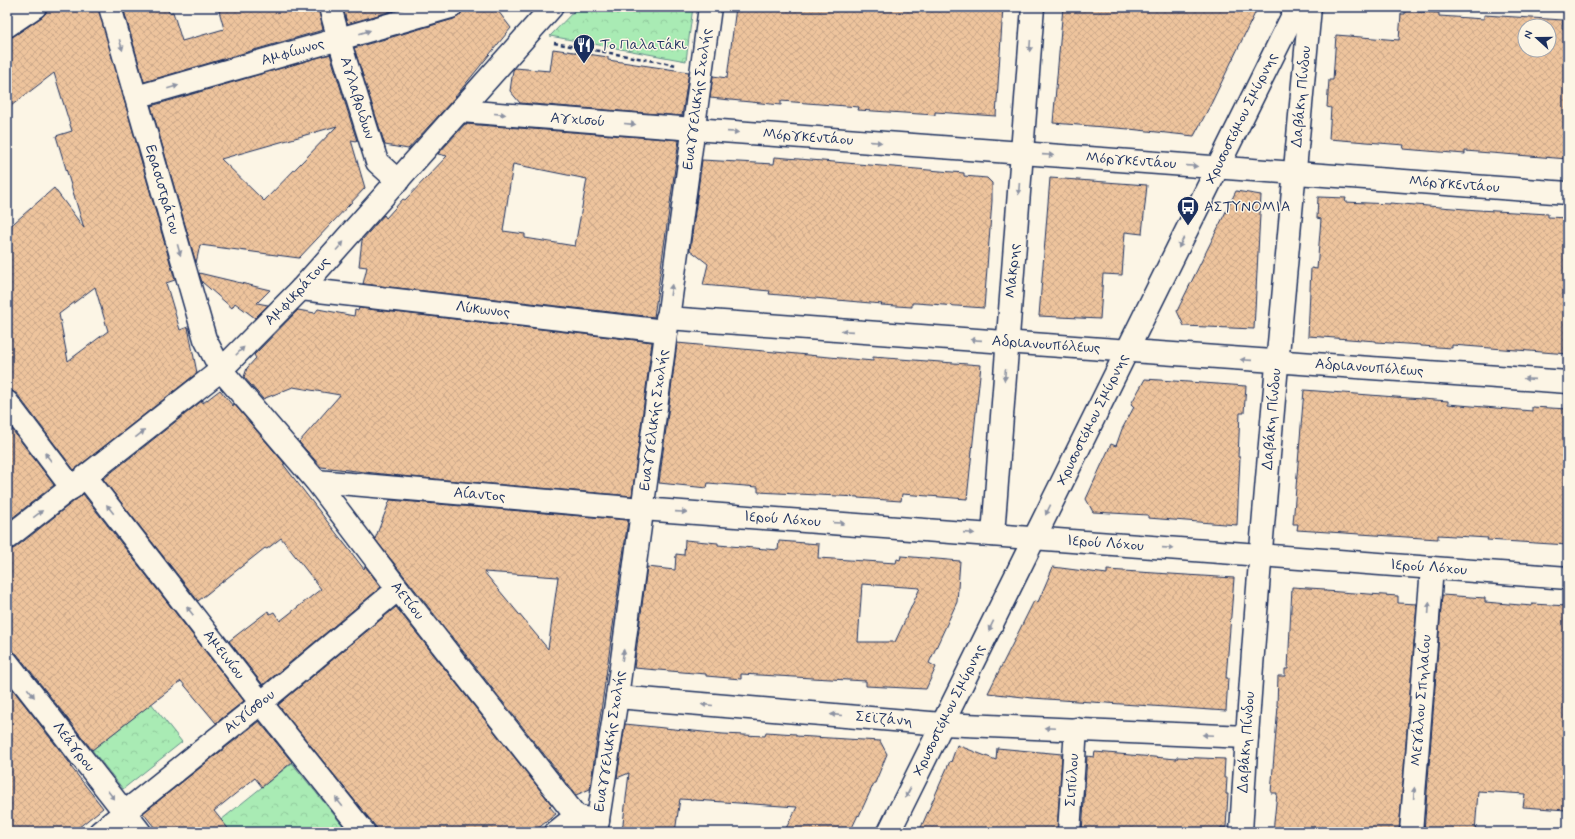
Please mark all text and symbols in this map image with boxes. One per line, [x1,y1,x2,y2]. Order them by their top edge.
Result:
north arrow [1517,18,1557,58]
street label: Ευαγγελικής Σχολής [678,27,717,171]
one-way arrow [360,29,372,35]
text: N [1521,29,1536,41]
restaurant icon: Το Παλατάκι [571,32,597,65]
street label: Αμφίωνος [259,34,327,71]
place label: Το Παλατάκι [600,35,687,55]
one-way arrow [118,38,124,51]
one-way arrow [1026,40,1033,52]
street label: Δαβάκη Πίνδου [1287,45,1316,148]
street label: Χρυσοστόμου Σμύρνης [1201,49,1283,188]
street label: Αγλαβριδων [335,54,379,142]
one-way arrow [167,84,179,90]
street label: Αγχισού [550,108,606,132]
one-way arrow [494,110,506,117]
one-way arrow [624,121,636,127]
street label: Μόργκεντάου [762,124,854,151]
one-way arrow [727,128,739,135]
one-way arrow [870,139,882,146]
street label: Ερασιστράτου [140,142,185,237]
street label: Μόργκεντάου [1085,148,1177,174]
one-way arrow [1042,151,1054,158]
one-way arrow [1186,162,1198,169]
street label: Μόργκεντάου [1408,171,1500,198]
one-way arrow [1016,183,1022,196]
bus stop icon: ΑΣΤΥΝΟΜΙΑ [1175,194,1201,227]
place label: ΑΣΤΥΝΟΜΙΑ [1204,197,1290,217]
one-way arrow [1177,237,1184,248]
one-way arrow [335,241,344,252]
street label: Μάκρης [1001,242,1025,299]
one-way arrow [177,244,183,257]
street label: Αμφικράτους [260,252,335,330]
one-way arrow [668,284,674,296]
street label: Λύκωνος [454,297,512,323]
one-way arrow [841,327,853,334]
street label: Αδριανουπόλεως [991,331,1101,359]
one-way arrow [970,337,983,344]
one-way arrow [235,346,245,356]
street label: Ευαγγελικής Σχολής [635,348,674,492]
street label: Χρυσοστόμου Σμύρνης [1052,350,1134,489]
street label: Αδριανουπόλεως [1314,354,1425,382]
one-way arrow [1240,356,1252,363]
street label: Δαβάκη Πίνδου [1258,367,1287,471]
one-way arrow [1002,369,1009,381]
one-way arrow [1523,376,1535,383]
one-way arrow [135,429,146,438]
one-way arrow [44,451,53,462]
street label: Αίαντος [453,483,507,507]
one-way arrow [106,503,114,514]
one-way arrow [1045,504,1051,515]
street label: Ιερού Λόχου [743,507,822,532]
one-way arrow [675,508,687,515]
one-way arrow [33,510,43,518]
one-way arrow [833,520,845,527]
one-way arrow [963,530,975,537]
street label: Ιερού Λόχου [1066,531,1145,556]
one-way arrow [1162,545,1174,552]
street label: Ιερού Λόχου [1389,555,1468,580]
street label: Αετίου [386,578,429,624]
one-way arrow [1425,602,1432,614]
one-way arrow [185,606,194,617]
one-way arrow [987,620,994,632]
street label: Αμεινίου [198,626,249,684]
street label: Μεγάλου Σπηλαίου [1406,634,1437,767]
street label: Χρυσοστόμου Σμύρνης [908,641,990,779]
one-way arrow [620,649,626,661]
street label: Ευαγγελικής Σχολής [589,669,631,813]
street label: Αιγίσθου [220,685,280,739]
one-way arrow [27,687,35,698]
street label: Δαβάκη Πίνδου [1233,690,1260,794]
one-way arrow [701,701,713,708]
street label: Σεϊζάνη [855,707,914,732]
one-way arrow [830,712,842,718]
street label: Λεάγρου [48,718,100,777]
one-way arrow [1043,725,1056,731]
one-way arrow [1201,732,1214,738]
street label: Σιπύλου [1061,753,1084,807]
one-way arrow [905,787,911,799]
one-way arrow [1411,787,1418,799]
one-way arrow [107,790,115,801]
one-way arrow [335,796,344,807]

